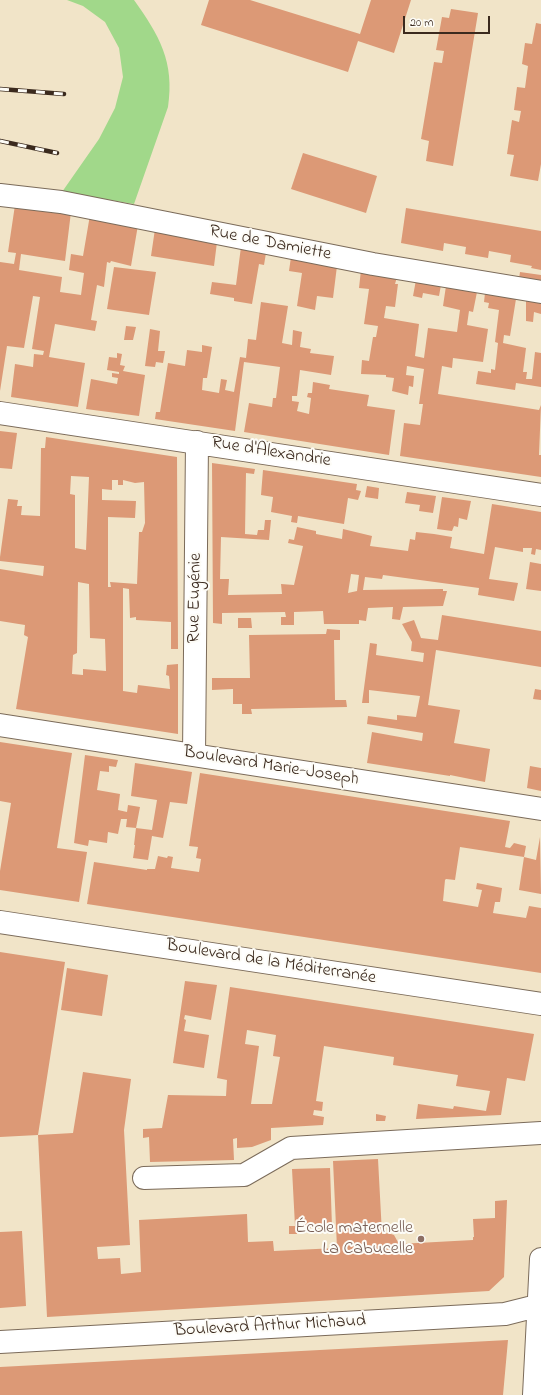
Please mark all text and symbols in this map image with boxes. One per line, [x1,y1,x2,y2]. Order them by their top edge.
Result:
scale bar [405,8,492,34]
text: 20 m [410,14,433,32]
street label: Rue de Damiette [207,222,333,266]
street label: Rue d'Alexandrie [210,433,332,473]
street label: Rue Eugénie [184,553,208,643]
street label: Boulevard Marie-Joseph [182,742,360,792]
street label: Boulevard de la Méditerranée [165,936,377,990]
place label: École maternelle La Cabucelle [295,1218,413,1260]
marker: École maternelle La Cabucelle [416,1234,426,1244]
street label: Boulevard Arthur Michaud [174,1311,366,1343]

